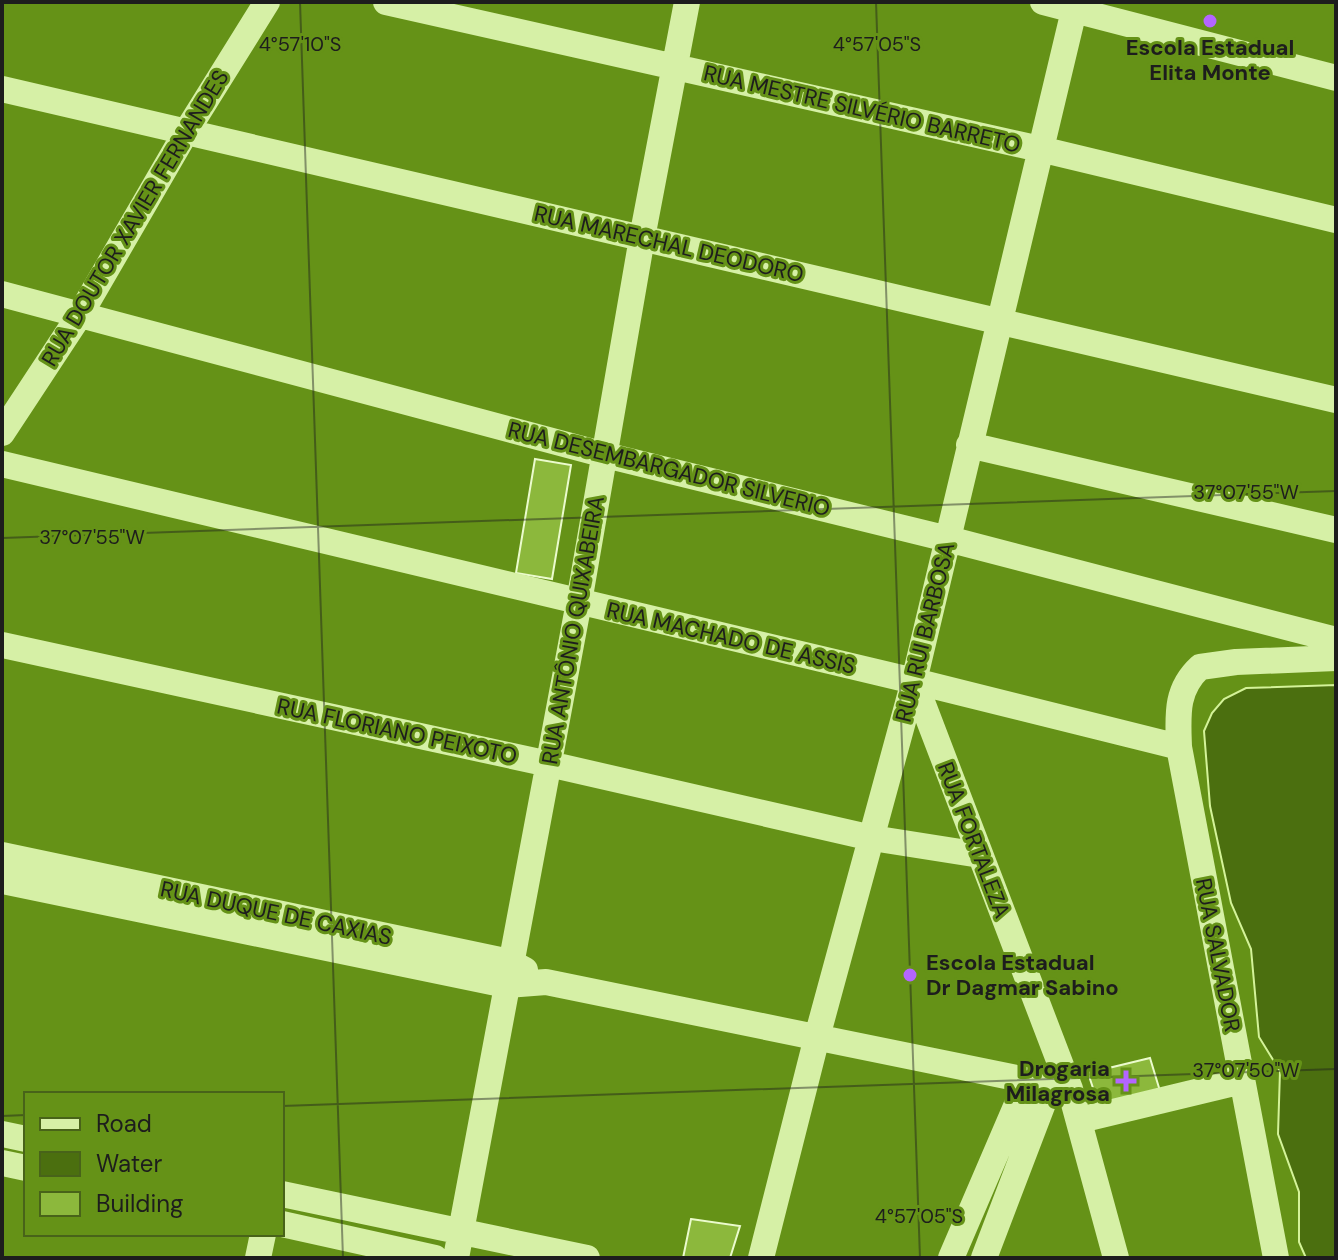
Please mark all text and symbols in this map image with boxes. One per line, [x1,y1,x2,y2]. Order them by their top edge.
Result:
marker: Escola Estadual Elita Monte [1201,12,1219,30]
text: 4°57'10"S [259,31,341,57]
text: 4°57'05"S [833,31,921,57]
place label: Escola Estadual Elita Monte [1126,33,1294,87]
street label: RUA MESTRE SILVÉRIO BARRETO [701,58,1023,160]
street label: RUA DOUTOR XAVIER FERNANDES [35,64,235,372]
street label: RUA MARECHAL DEODORO [531,199,807,289]
street label: RUA DESEMBARGADOR SILVERIO [505,415,833,523]
text: 37°07'55"W [1193,479,1299,505]
street label: RUA ANTÔNIO QUIXABEIRA [535,494,611,766]
text: 37°07'55"W [39,524,145,550]
street label: RUA RUI BARBOSA [889,539,961,725]
street label: RUA MACHADO DE ASSIS [604,595,858,681]
street label: RUA FLORIANO PEIXOTO [274,691,520,771]
street label: RUA FORTALEZA [931,758,1017,922]
street label: RUA DUQUE DE CAXIAS [158,874,394,952]
street label: RUA SALVADOR [1189,876,1247,1034]
place label: Escola Estadual Dr Dagmar Sabino [926,948,1119,1002]
marker: Escola Estadual Dr Dagmar Sabino [901,966,919,984]
place label: Drogaria Milagrosa [1006,1054,1110,1108]
text: 37°07'50"W [1192,1057,1300,1083]
marker: Drogaria Milagrosa [1117,1072,1135,1090]
legend [24,1092,284,1236]
text: Road [96,1108,152,1139]
text: Water [96,1148,162,1179]
text: Building [96,1188,183,1219]
text: 4°57'05"S [875,1203,963,1229]

